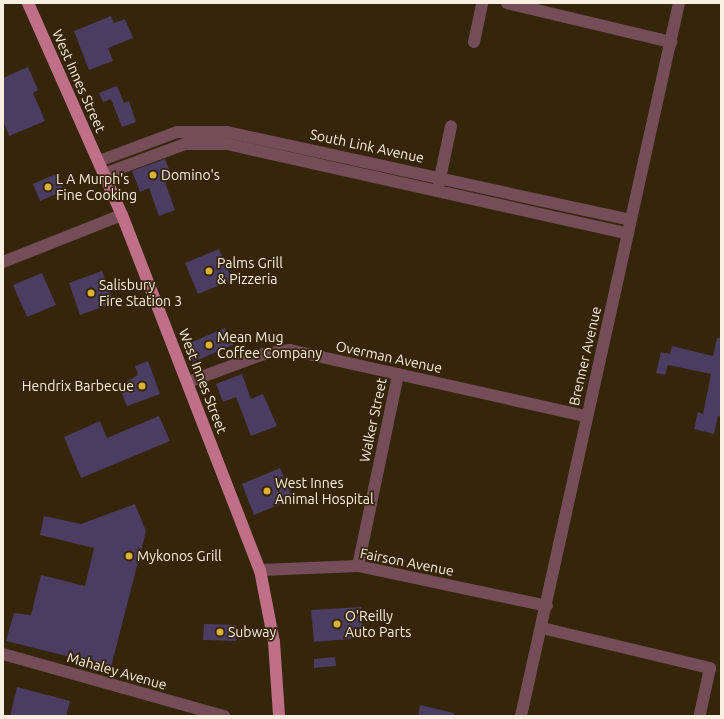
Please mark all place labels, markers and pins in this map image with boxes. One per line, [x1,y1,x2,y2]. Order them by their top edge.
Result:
place label: Domino's [161,167,220,183]
marker: Domino's [148,170,158,180]
place label: L A Murph's Fine Cooking [56,171,137,204]
marker: L A Murph's Fine Cooking [43,182,53,192]
place label: Palms Grill & Pizzeria [217,255,283,288]
marker: Palms Grill & Pizzeria [204,266,214,276]
place label: Salisbury Fire Station 3 [99,277,182,310]
marker: Salisbury Fire Station 3 [86,288,96,298]
place label: Mean Mug Coffee Company [217,329,322,362]
marker: Mean Mug Coffee Company [204,340,214,350]
place label: Hendrix Barbecue [22,378,134,394]
marker: Hendrix Barbecue [137,381,147,391]
place label: West Innes Animal Hospital [275,475,374,508]
marker: West Innes Animal Hospital [262,486,272,496]
place label: Mykonos Grill [137,548,222,564]
marker: Mykonos Grill [124,551,134,561]
place label: O'Reilly Auto Parts [345,608,411,640]
marker: O'Reilly Auto Parts [332,619,342,629]
place label: Subway [228,624,276,640]
marker: Subway [215,627,225,637]

